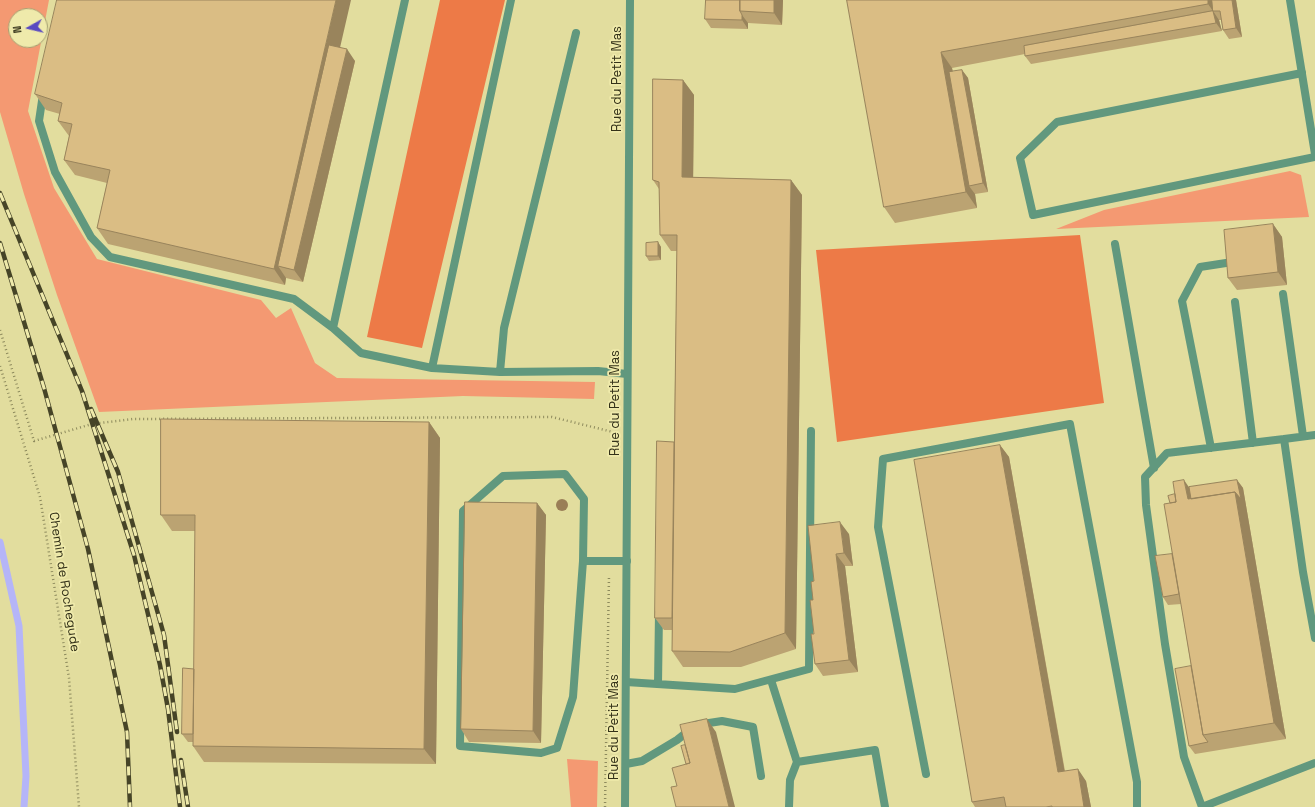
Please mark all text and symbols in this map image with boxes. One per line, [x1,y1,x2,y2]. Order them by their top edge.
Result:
north arrow [8,8,48,48]
text: N [10,25,25,34]
street label: Rue du Petit Mas [609,26,625,132]
street label: Rue du Petit Mas [607,350,623,456]
street label: Chemin de Rochegude [45,511,83,653]
street label: Rue du Petit Mas [606,674,622,780]

